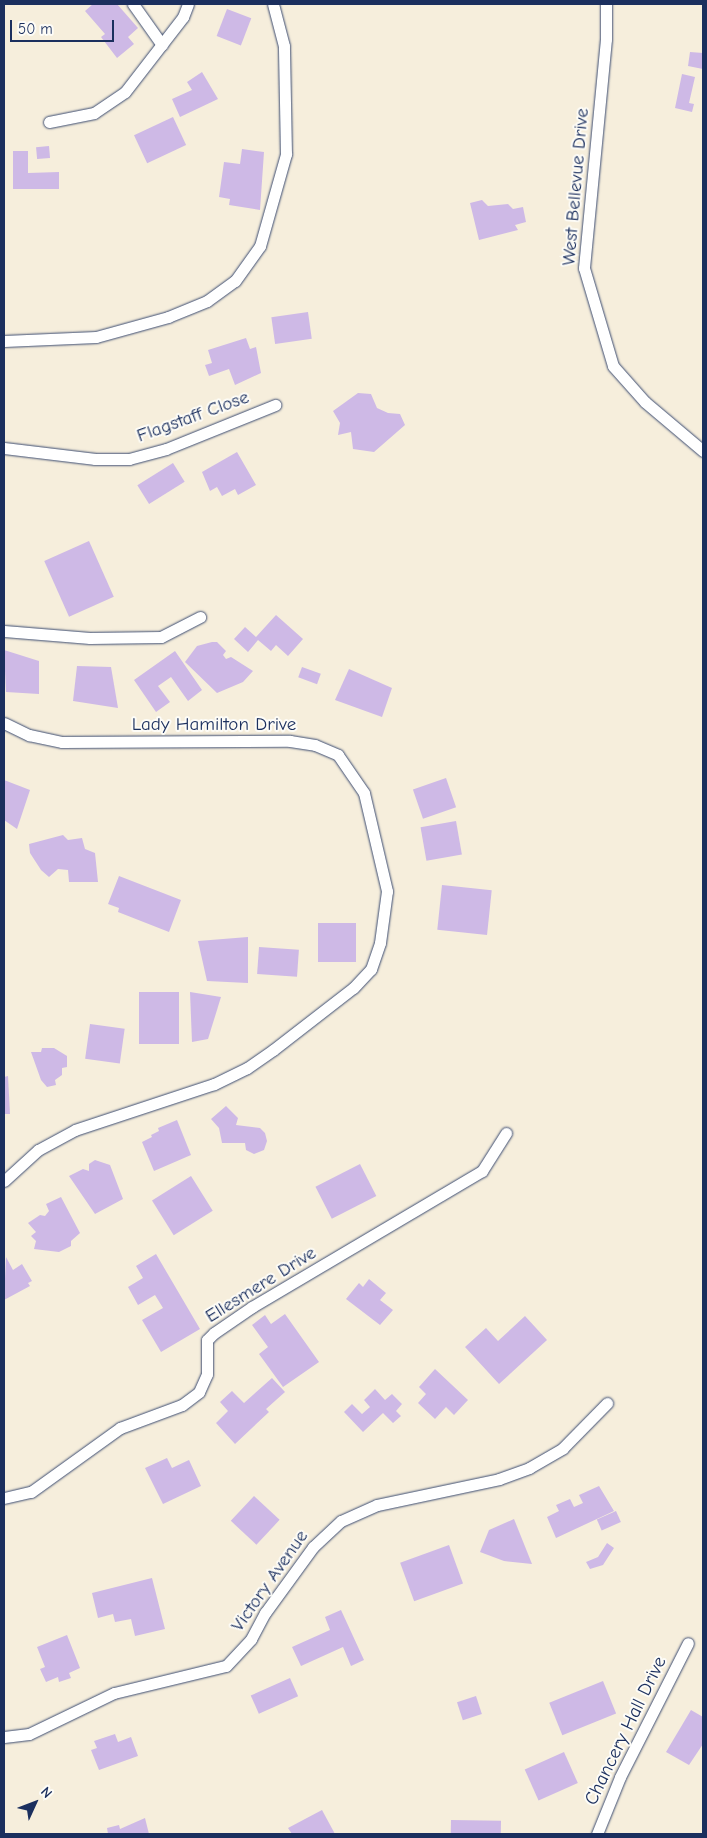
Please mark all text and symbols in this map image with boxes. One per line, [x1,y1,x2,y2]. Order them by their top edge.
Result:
scale bar [12,10,116,42]
text: 50 m [18,20,53,38]
street label: West Bellevue Drive [558,107,594,267]
street label: Flagstaff Close [134,386,252,448]
street label: Lady Hamilton Drive [132,714,296,736]
street label: Ellesmere Drive [201,1242,321,1328]
street label: Victory Avenue [227,1526,313,1636]
street label: Chancery Hall Drive [580,1653,672,1809]
north arrow [10,1778,60,1828]
text: N [37,1783,56,1802]

